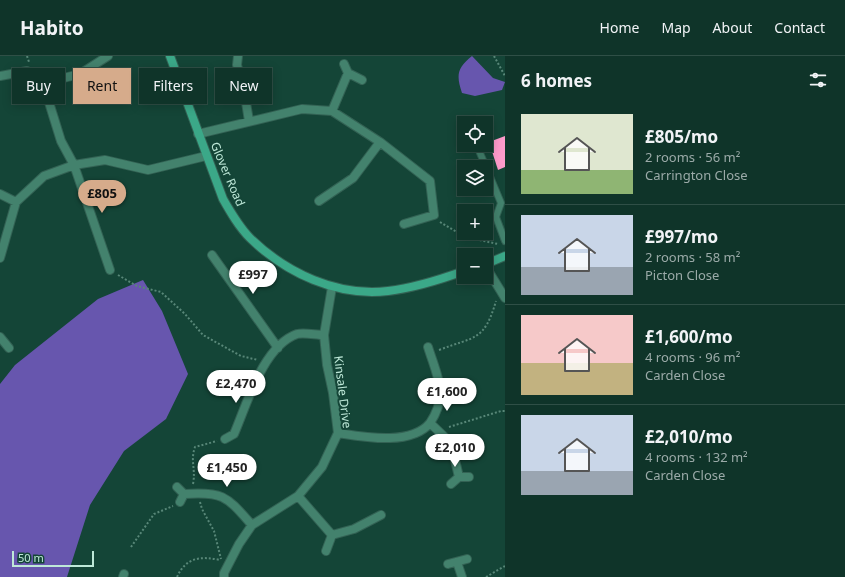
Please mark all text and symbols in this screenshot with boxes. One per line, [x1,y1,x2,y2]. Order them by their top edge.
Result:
text: Habito [20,15,84,41]
text: Home [600,18,639,37]
text: Map [661,18,691,37]
text: About [713,18,752,37]
text: Contact [774,18,825,37]
chip: Buy [12,68,65,104]
chip: Rent [73,68,131,104]
chip: Filters [139,68,207,104]
chip: New [215,68,272,104]
text: 6 homes [521,69,592,92]
icon: filters [807,69,829,91]
map controls [457,116,493,284]
button: locate [457,116,493,152]
text: £805/mo [645,125,718,148]
icon: home [553,130,601,178]
street label: Glover Road [207,139,249,209]
text: 2 rooms · 56 m² [645,148,740,166]
button: layers [457,160,493,196]
text: Carrington Close [645,166,748,184]
pin: £805 [78,180,126,214]
text: £805 [87,184,117,202]
button: + [457,204,493,240]
text: £997/mo [645,225,718,248]
icon: home [553,231,601,279]
button: − [457,248,493,284]
text: 2 rooms · 58 m² [645,248,740,266]
pin: £997 [229,261,277,295]
text: £997 [238,265,268,283]
text: Picton Close [645,266,719,284]
text: £1,600/mo [645,325,733,348]
icon: home [553,331,601,379]
text: 4 rooms · 96 m² [645,348,740,366]
street label: Kinsale Drive [330,355,356,430]
text: Carden Close [645,366,725,384]
pin: £2,470 [203,370,269,404]
text: £2,470 [216,374,256,392]
pin: £1,600 [414,378,480,412]
text: £1,600 [427,382,467,400]
text: £2,010/mo [645,425,733,448]
icon: home [553,431,601,479]
pin: £2,010 [422,434,488,468]
text: £2,010 [435,438,475,456]
text: 4 rooms · 132 m² [645,448,748,466]
pin: £1,450 [194,454,260,488]
text: £1,450 [207,458,247,476]
text: Carden Close [645,466,725,484]
scale bar [12,549,94,568]
text: 50 m [18,550,44,565]

